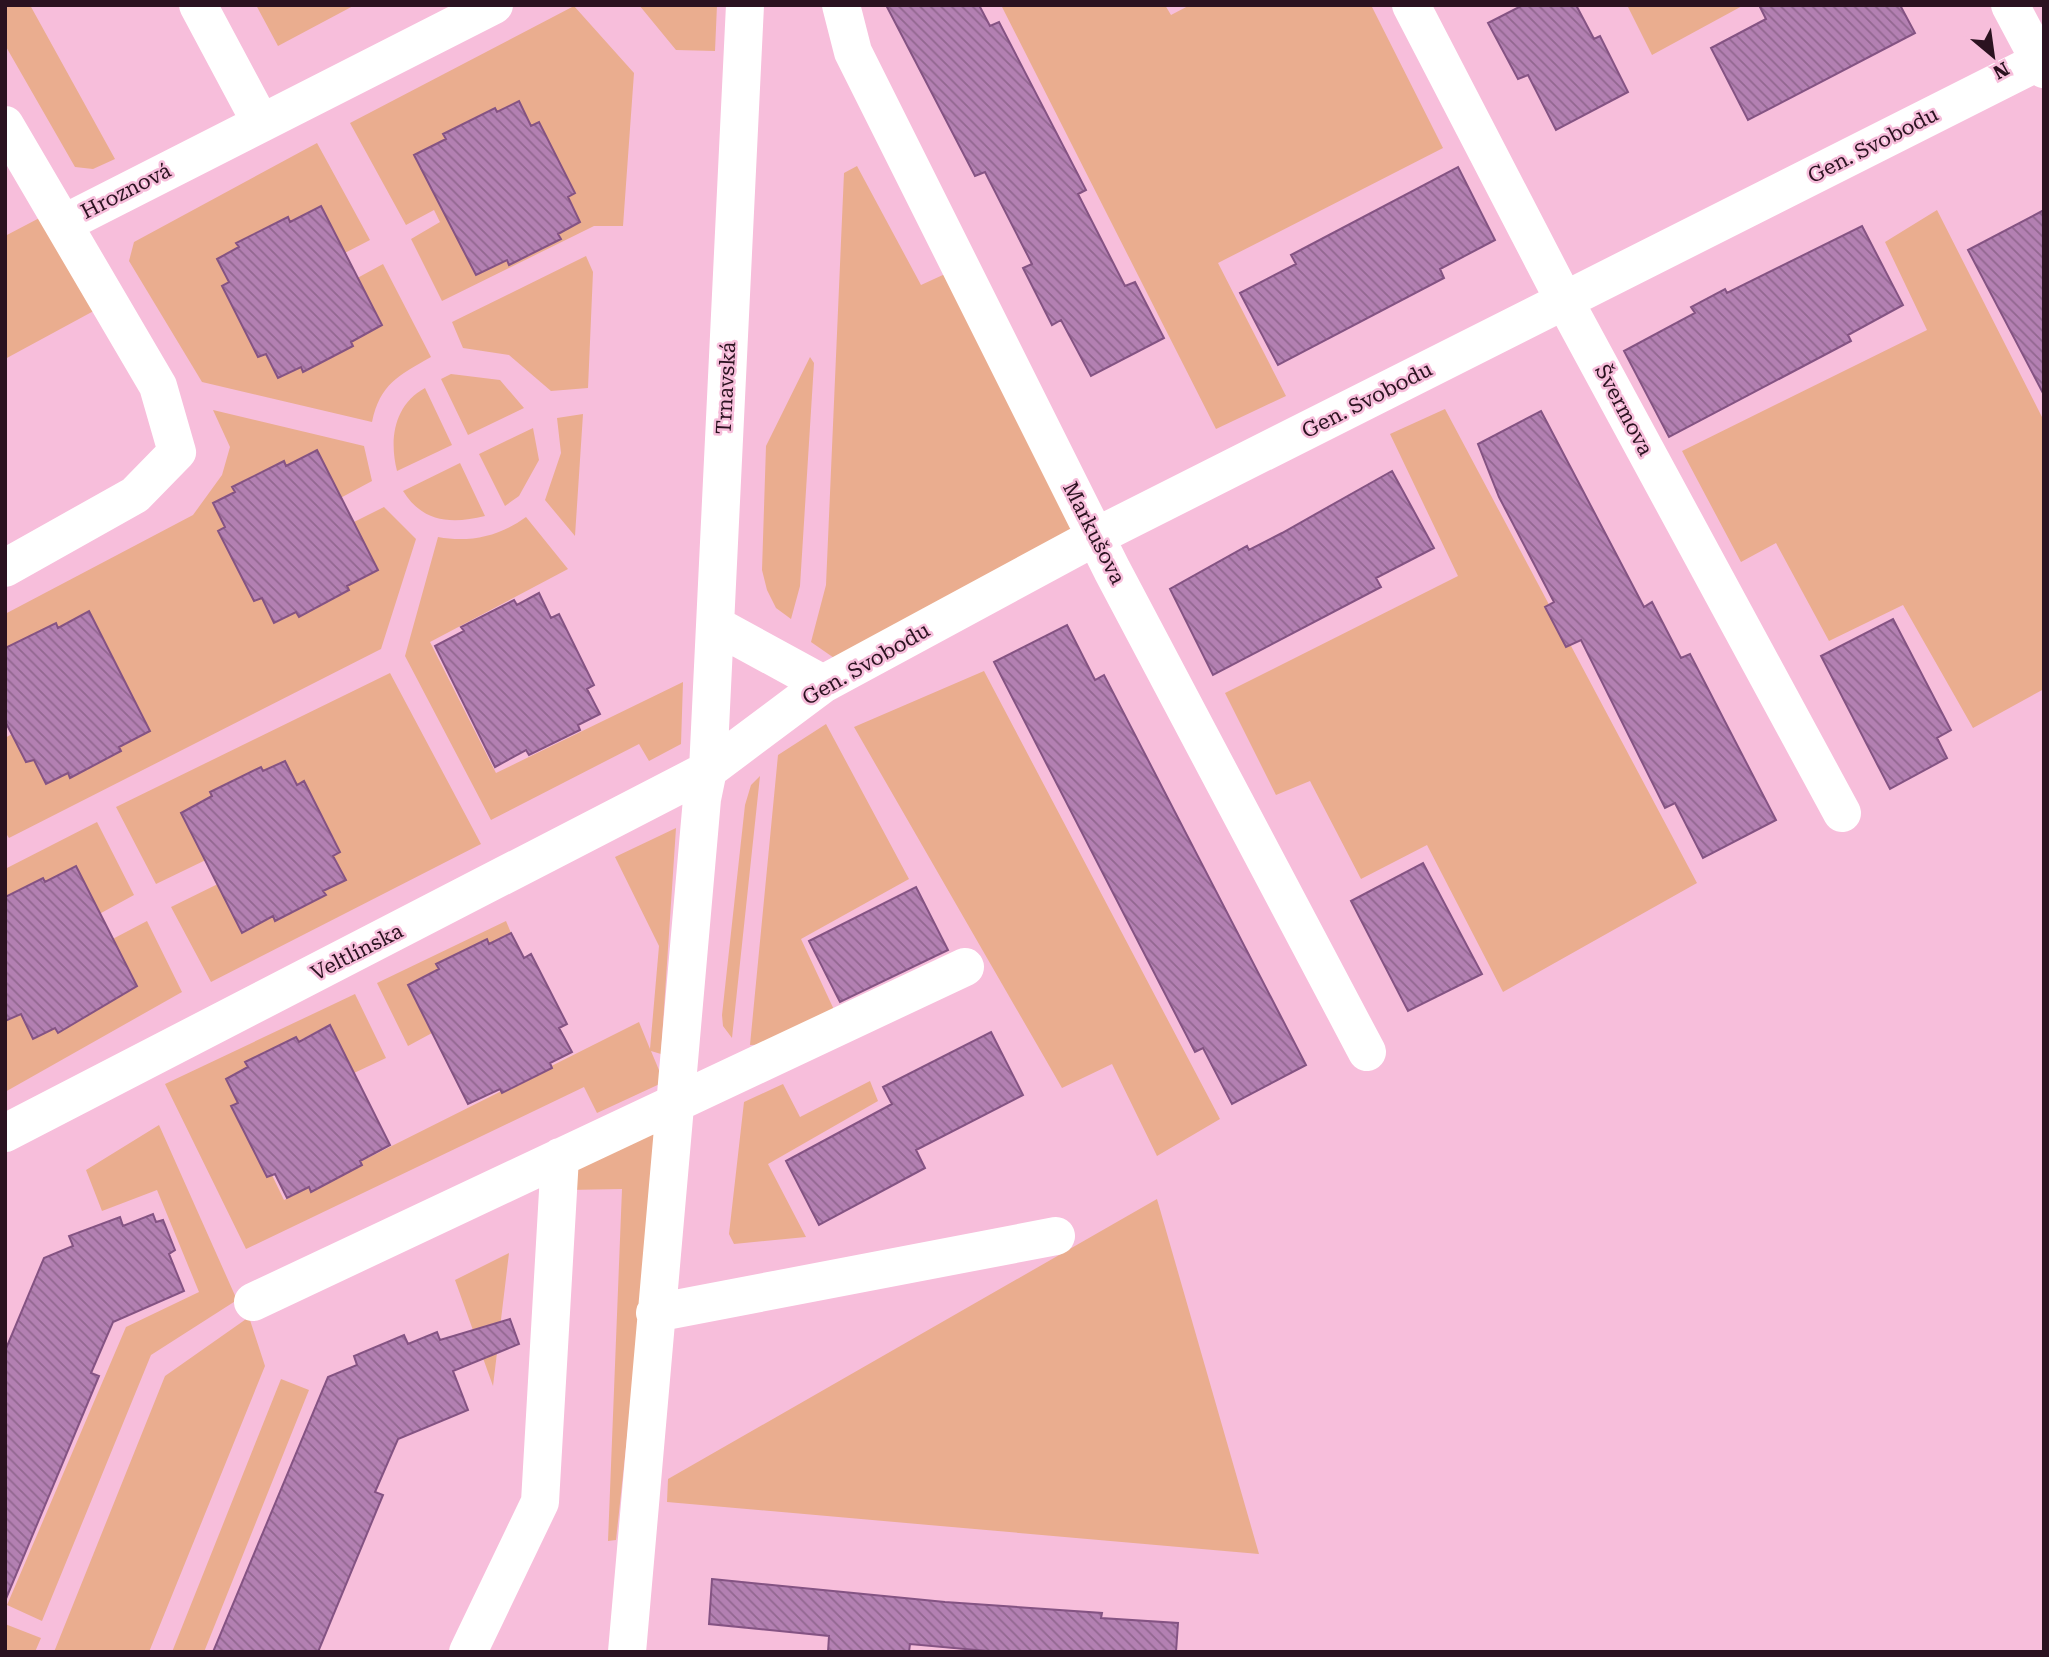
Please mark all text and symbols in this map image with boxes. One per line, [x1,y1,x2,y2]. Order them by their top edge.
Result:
north arrow [1958,21,2028,91]
text: N [1989,57,2013,84]
street label: Gen. Svobodu [1804,102,1942,188]
street label: Hroznová [77,158,176,224]
street label: Trnavská [712,340,740,435]
street label: Gen. Svobodu [1298,357,1436,443]
street label: Švermova [1590,360,1659,460]
street label: Markušova [1058,478,1130,589]
street label: Gen. Svobodu [798,618,934,710]
street label: Veltlínska [307,918,407,985]

